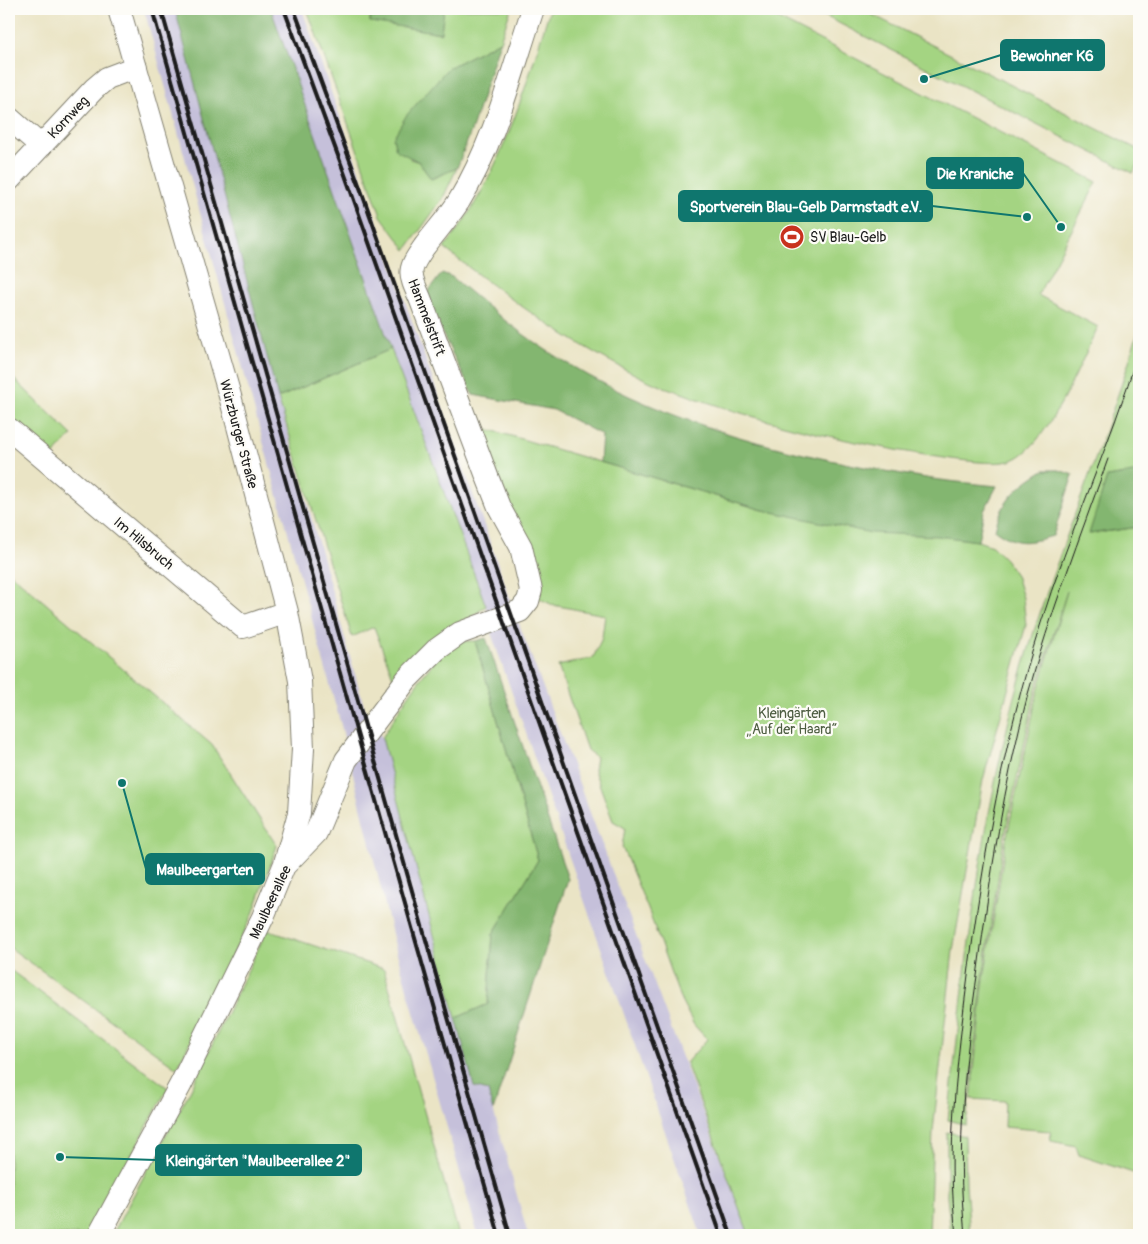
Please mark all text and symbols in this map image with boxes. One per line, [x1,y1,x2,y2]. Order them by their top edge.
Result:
callout: Bewohner K6 [1001,40,1104,70]
text: Bewohner K6 [1010,47,1094,66]
street label: Kornweg [44,92,92,142]
callout: Die Kraniche [927,158,1023,188]
text: Die Kraniche [937,165,1014,184]
callout: Sportverein Blau-Gelb Darmstadt e.V. [679,191,932,221]
text: Sportverein Blau-Gelb Darmstadt e.V. [690,198,922,217]
sports icon: SV Blau-Gelb [779,224,805,250]
place label: SV Blau-Gelb [810,229,887,246]
street label: Hammelstrift [404,276,449,358]
street label: Würzburger Straße [216,378,261,491]
street label: Im Hilsbruch [110,513,177,573]
park label: Kleingärten „Auf der Haard“ [747,705,838,738]
callout: Maulbeergarten [146,854,264,884]
text: Maulbeergarten [156,861,254,880]
street label: Maulbeerallee [246,863,295,942]
callout: Kleingärten "Maulbeerallee 2" [156,1145,361,1175]
text: Kleingärten "Maulbeerallee 2" [166,1152,350,1171]

